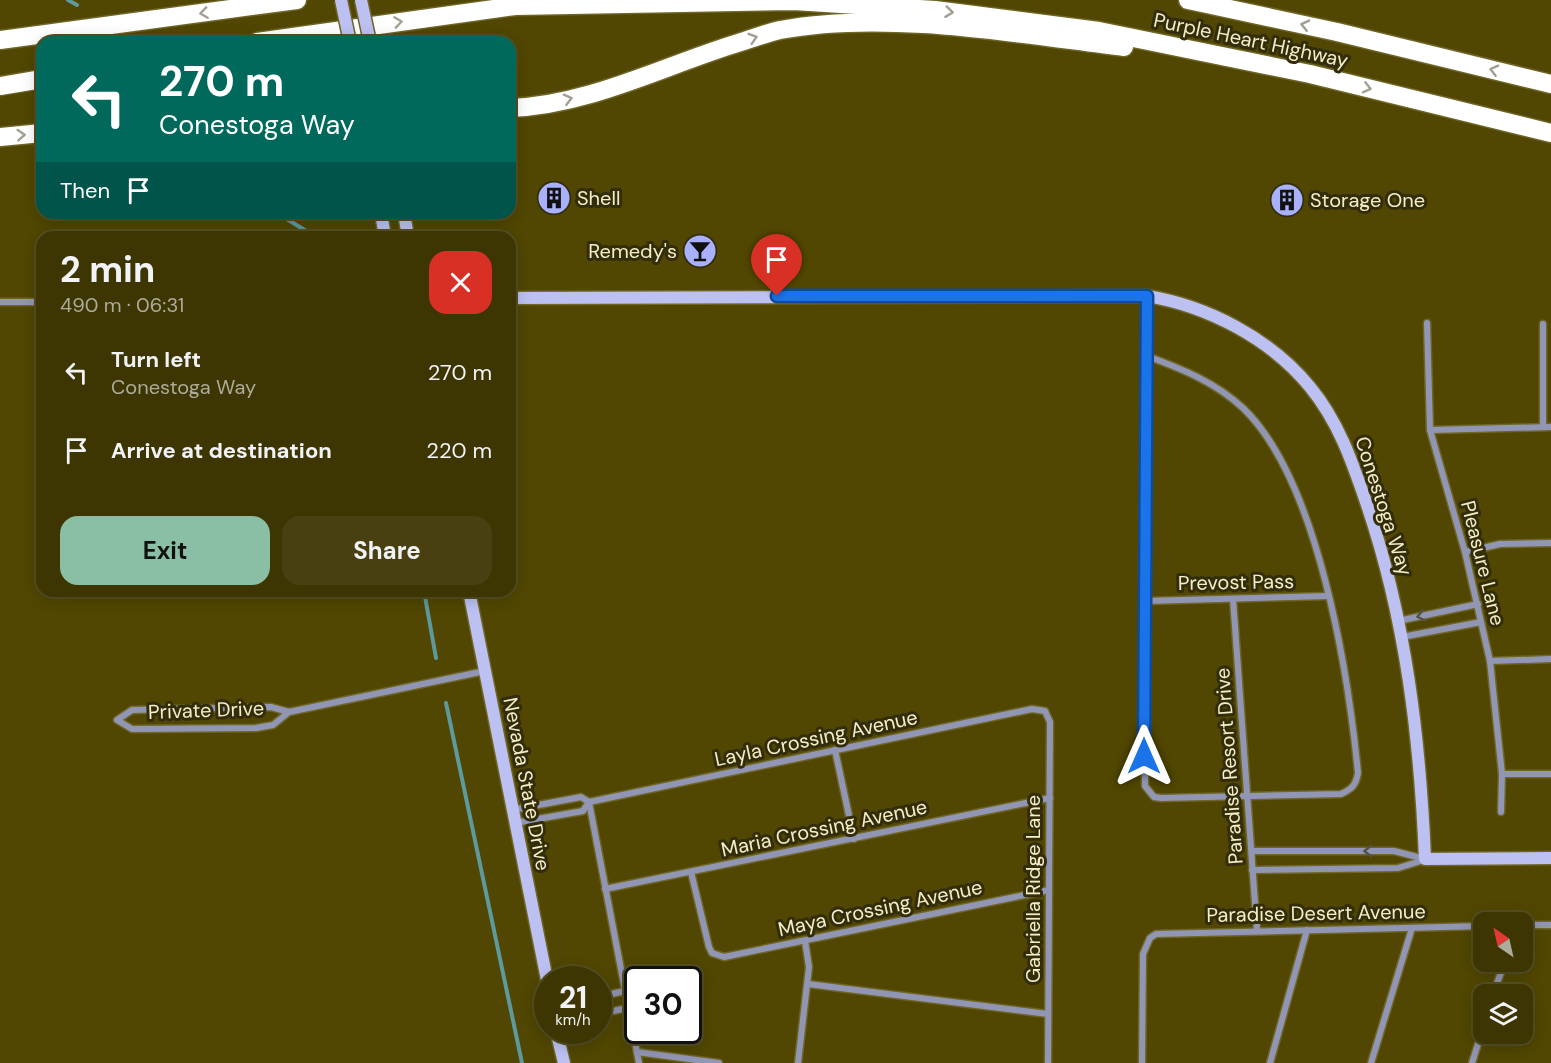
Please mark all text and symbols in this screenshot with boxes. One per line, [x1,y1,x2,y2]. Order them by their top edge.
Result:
one-way arrow [944,5,953,18]
one-way arrow [199,6,208,18]
street label: Purple Heart Highway [1151,7,1351,73]
one-way arrow [394,17,403,29]
one-way arrow [1300,19,1310,32]
one-way arrow [747,33,758,46]
text: 270 m [159,54,284,109]
icon: left [60,60,138,138]
one-way arrow [1489,65,1499,78]
one-way arrow [1362,80,1372,93]
one-way arrow [562,94,572,107]
text: Conestoga Way [159,107,355,142]
one-way arrow [16,129,26,142]
icon: arrive [122,174,155,207]
text: Then [60,176,110,205]
building icon: Shell [536,180,572,216]
building icon: Storage One [1269,182,1305,218]
place label: Shell [577,185,620,211]
place label: Storage One [1310,187,1425,213]
bar icon: Remedy's [682,233,718,269]
pin [751,234,802,296]
place label: Remedy's [588,238,677,264]
icon: arrive [760,243,793,276]
text: 2 min [60,246,155,293]
button: close [429,251,492,314]
text: 490 m · 06:31 [60,292,184,318]
text: Turn left [111,345,201,374]
icon: left [60,356,93,389]
text: 270 m [428,358,492,387]
text: Conestoga Way [111,374,256,400]
street label: Conestoga Way [1349,433,1419,579]
icon: arrive [60,434,93,467]
text: Arrive at destination [111,436,332,465]
text: 220 m [426,436,492,465]
street label: Pleasure Lane [1455,498,1511,628]
button: Exit [60,516,270,585]
button: Share [282,516,492,585]
street label: Prevost Pass [1178,568,1294,596]
one-way arrow [1416,609,1426,622]
street label: Paradise Resort Drive [1209,667,1249,865]
street label: Private Drive [148,695,264,725]
street label: Nevada State Drive [497,695,557,873]
street label: Layla Crossing Avenue [712,704,920,772]
position arrow [1112,724,1176,788]
street label: Maria Crossing Avenue [719,793,929,863]
street label: Gabriella Ridge Lane [1020,795,1046,983]
one-way arrow [1363,845,1372,857]
street label: Maya Crossing Avenue [776,874,984,942]
street label: Paradise Desert Avenue [1206,898,1426,928]
north arrow [1473,912,1533,972]
map controls [1473,912,1533,1044]
speed limit sign: 30 [624,966,702,1044]
text: 21 [559,978,587,1017]
button: layers [1473,984,1533,1044]
text: km/h [555,1010,591,1030]

